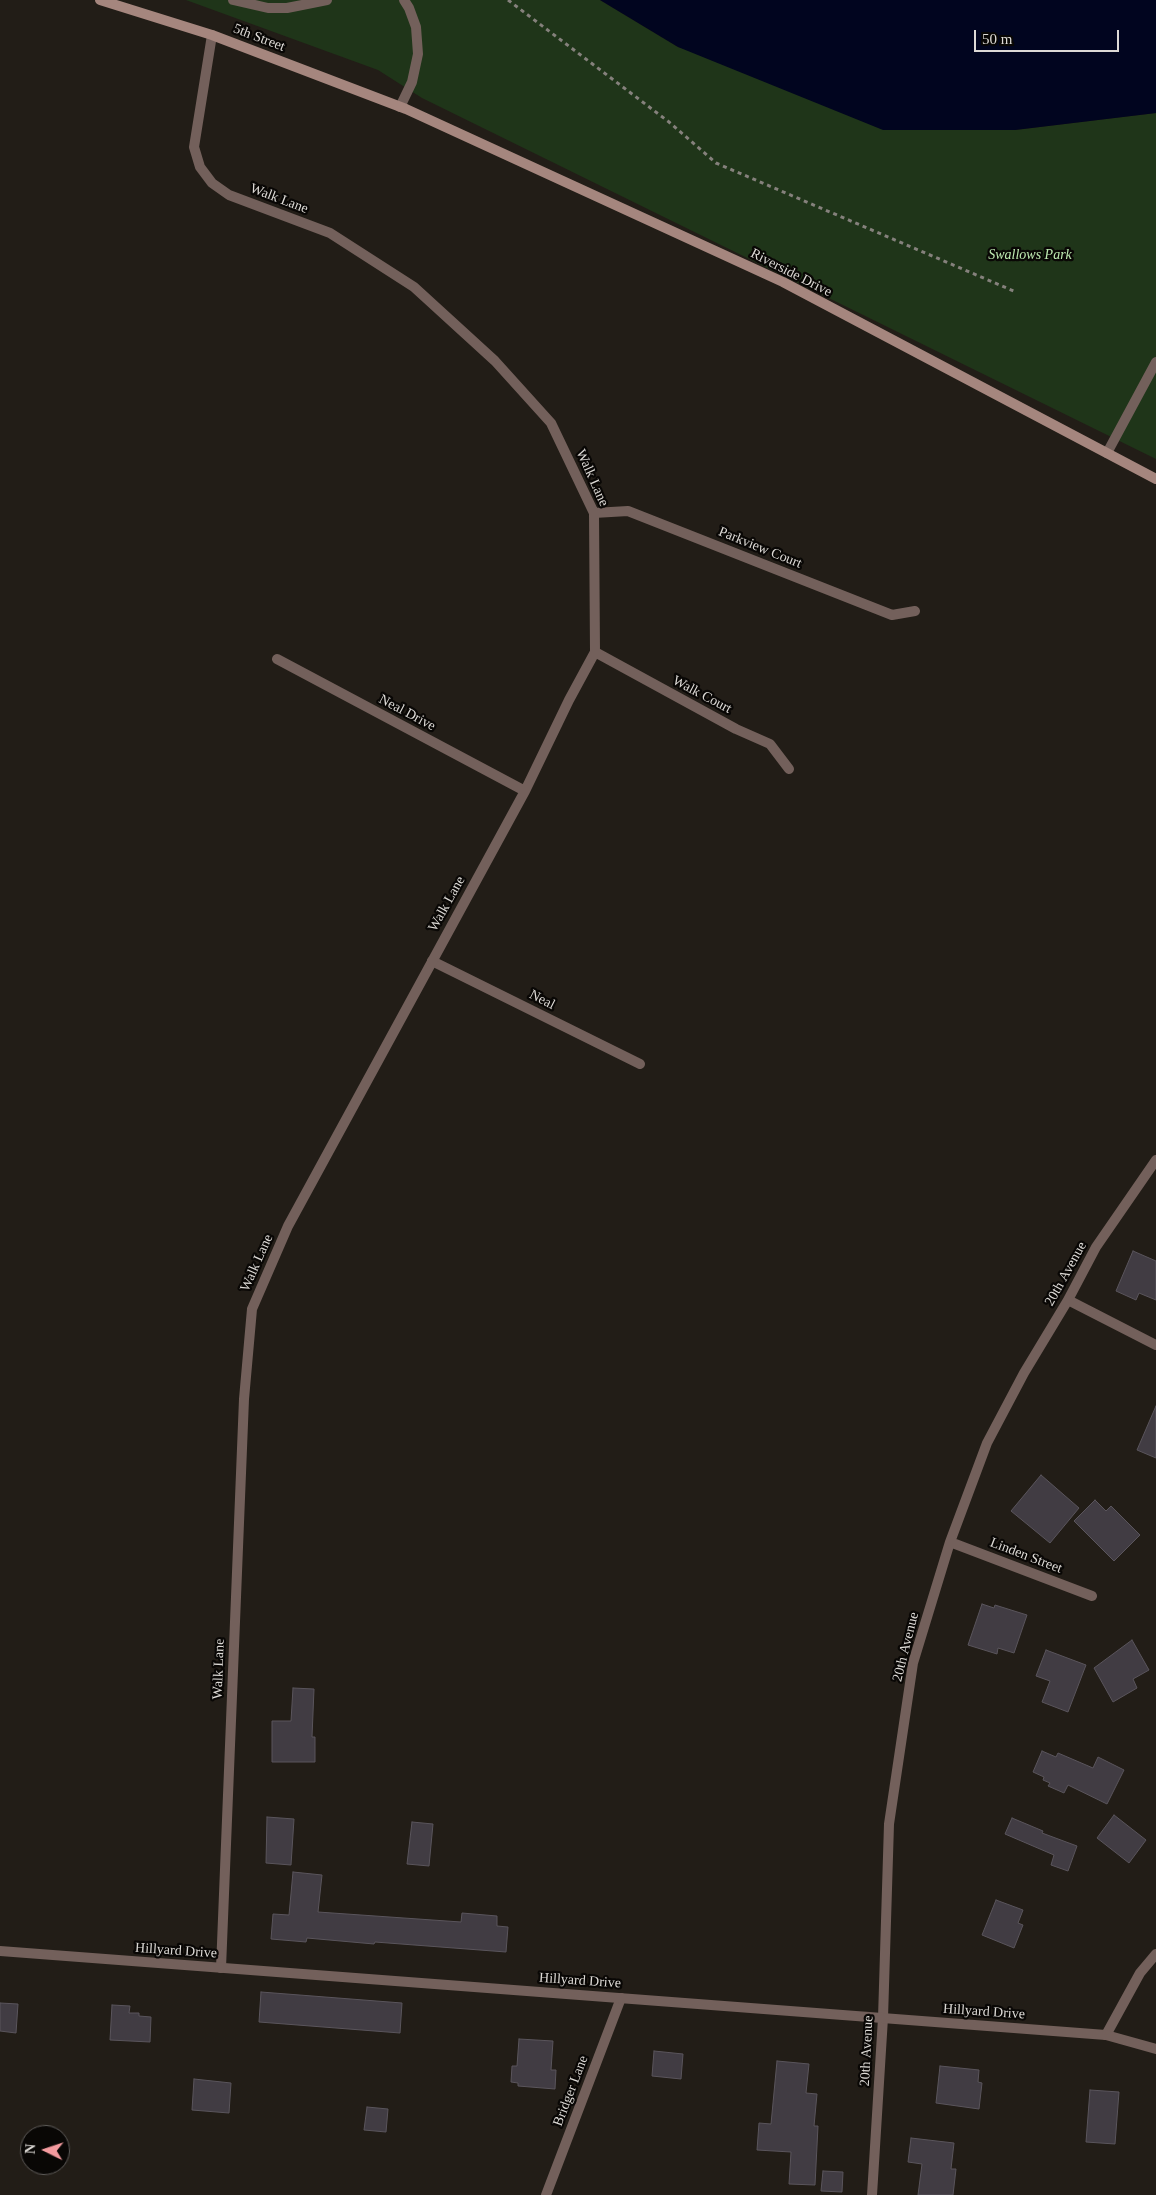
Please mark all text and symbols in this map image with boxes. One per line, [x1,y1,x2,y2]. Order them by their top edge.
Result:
street label: 5th Street [231,20,287,56]
scale bar [976,20,1121,52]
text: 50 m [982,31,1012,47]
street label: Walk Lane [248,180,310,218]
street label: Riverside Drive [748,245,834,301]
park label: Swallows Park [988,247,1072,263]
street label: Walk Lane [572,447,612,509]
street label: Parkview Court [716,524,804,572]
street label: Walk Court [670,672,734,718]
street label: Neal Drive [376,691,438,735]
street label: Walk Lane [425,873,469,935]
street label: Neal [526,987,558,1013]
street label: Walk Lane [237,1232,277,1294]
street label: 20th Avenue [1041,1239,1091,1309]
street label: Linden Street [988,1535,1064,1577]
street label: 20th Avenue [889,1611,923,1683]
street label: Walk Lane [210,1638,228,1700]
street label: Hillyard Drive [134,1940,218,1962]
street label: Hillyard Drive [538,1970,622,1992]
street label: Hillyard Drive [942,2001,1026,2023]
street label: 20th Avenue [857,2015,877,2087]
street label: Bridger Lane [550,2053,592,2129]
north arrow [20,2125,70,2175]
text: N [23,2143,38,2155]

